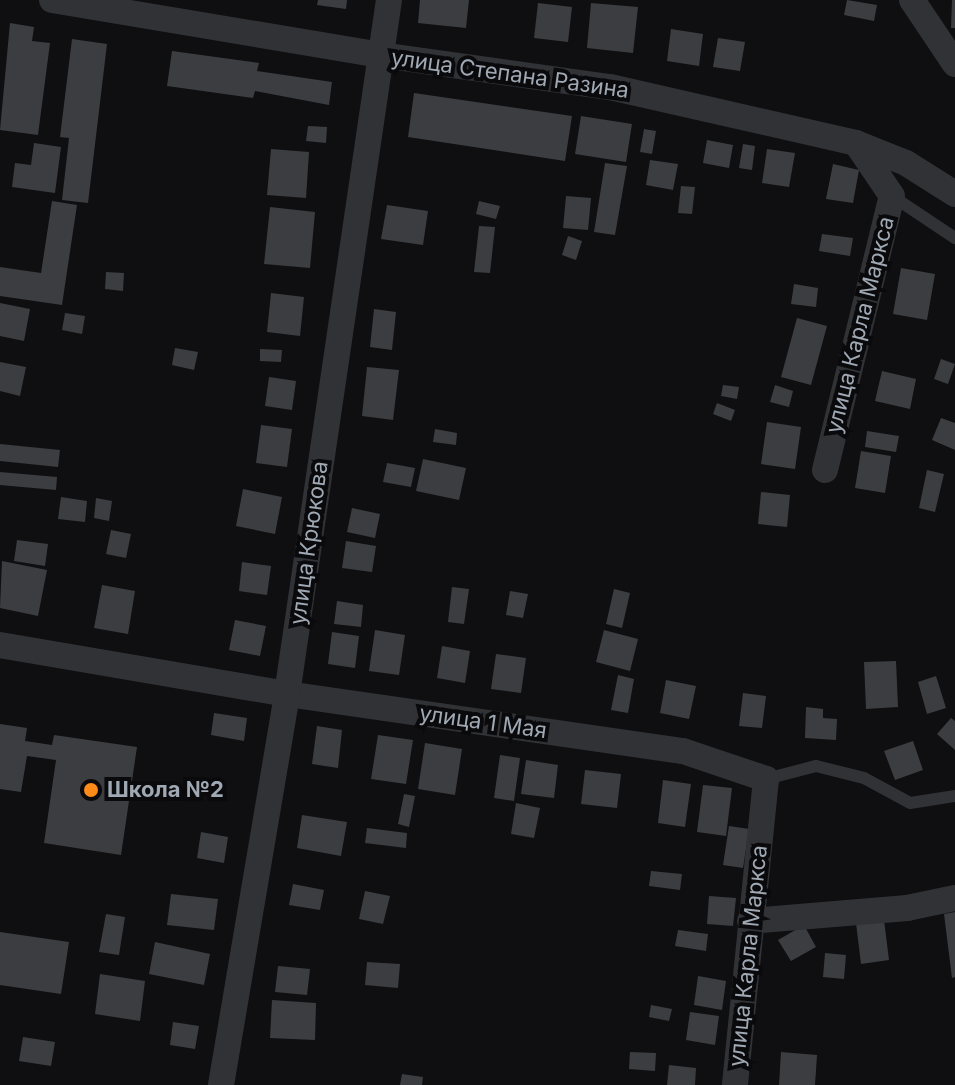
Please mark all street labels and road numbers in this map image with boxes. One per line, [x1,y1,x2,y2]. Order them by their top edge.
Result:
street label: улица Степана Разина [389,44,631,104]
street label: улица Карла Маркса [820,214,900,436]
street label: улица Крюкова [284,460,334,626]
street label: улица 1 Мая [418,700,548,744]
street label: улица Карла Маркса [723,844,773,1068]

